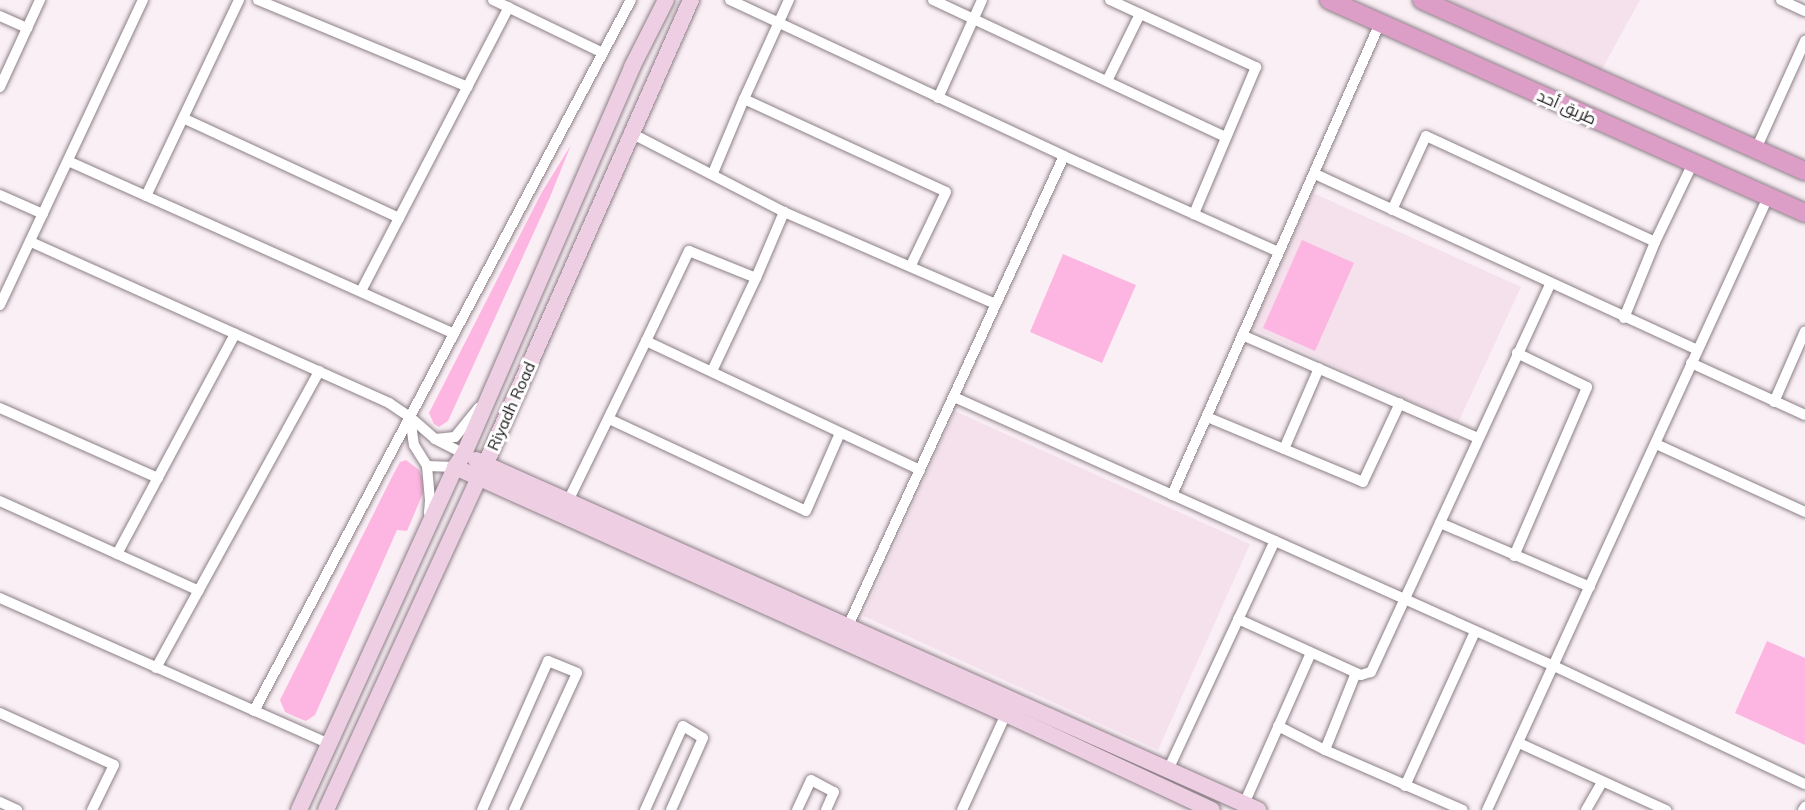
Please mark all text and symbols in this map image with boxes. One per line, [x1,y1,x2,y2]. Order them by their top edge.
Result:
street label: طريق أحد [1535,86,1599,128]
street label: Riyadh Road [483,359,539,453]

